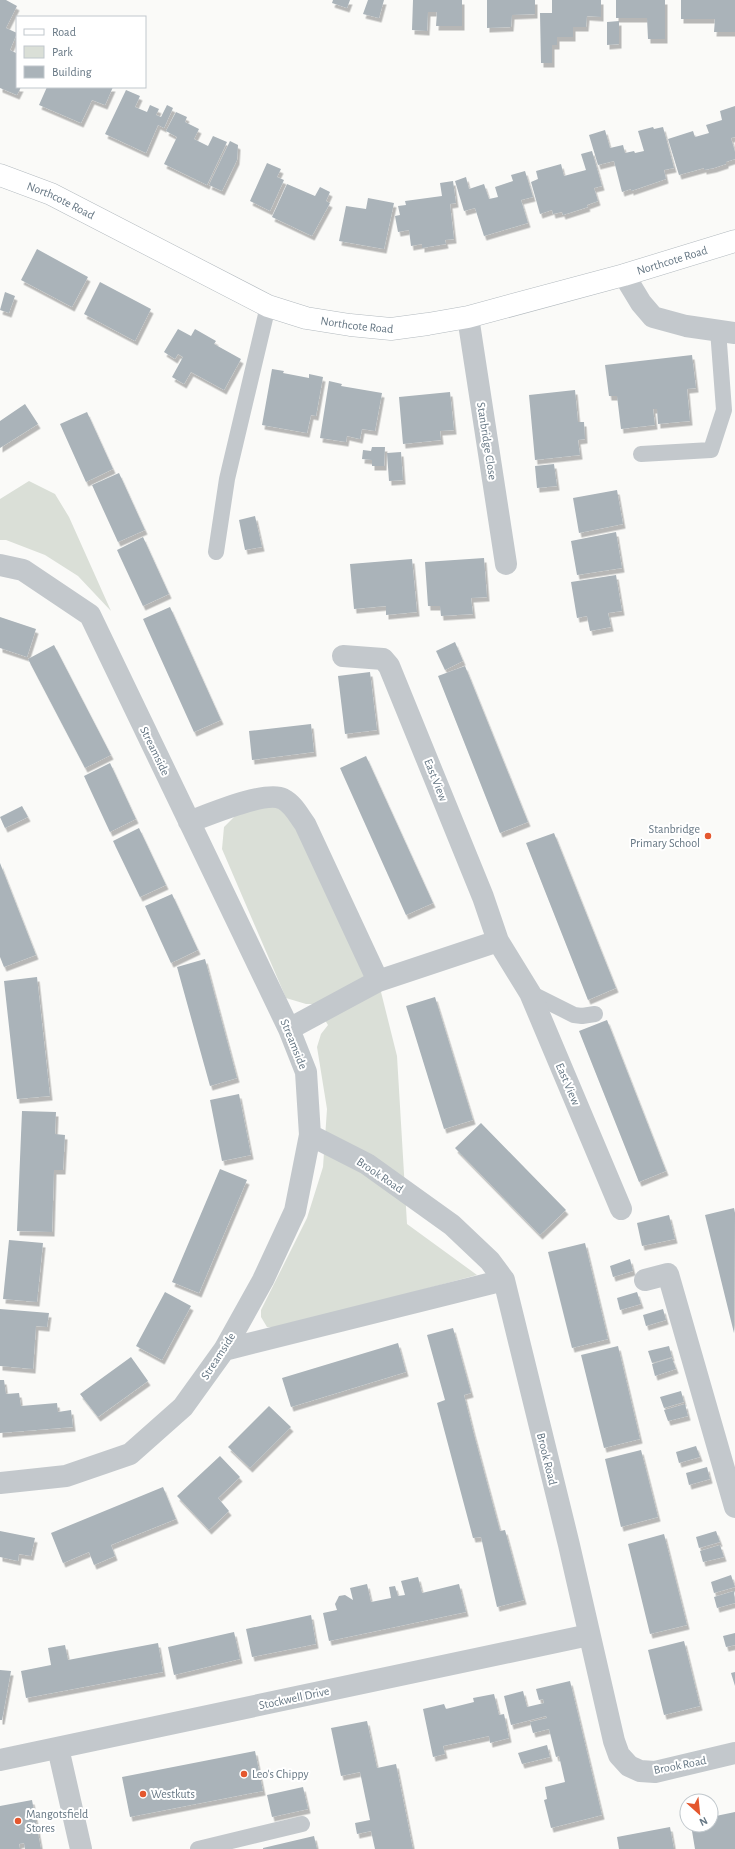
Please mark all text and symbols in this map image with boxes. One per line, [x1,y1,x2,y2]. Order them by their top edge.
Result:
legend [16,16,146,88]
text: Road [52,26,76,38]
text: Park [52,46,73,58]
text: Building [52,66,92,78]
street label: Northcote Road [25,180,97,221]
street label: Northcote Road [635,244,709,277]
street label: Northcote Road [320,314,394,335]
street label: Stanbridge Close [475,401,499,481]
street label: Streamside [138,725,172,777]
street label: East View [422,757,450,803]
place label: Stanbridge Primary School [630,823,700,850]
marker: Stanbridge Primary School [703,831,713,841]
street label: Streamside [279,1017,309,1071]
street label: East View [554,1061,582,1107]
street label: Brook Road [355,1155,405,1195]
street label: Streamside [199,1331,237,1381]
street label: Brook Road [535,1432,559,1486]
street label: Stockwell Drive [258,1685,330,1711]
street label: Brook Road [653,1754,707,1776]
place label: Leo's Chippy [252,1768,309,1781]
marker: Leo's Chippy [239,1769,249,1779]
place label: Westkuts [151,1788,195,1800]
marker: Westkuts [138,1789,148,1799]
north arrow [679,1793,719,1833]
place label: Mangotsfield Stores [26,1808,88,1834]
text: N [697,1815,709,1828]
marker: Mangotsfield Stores [13,1816,23,1826]

